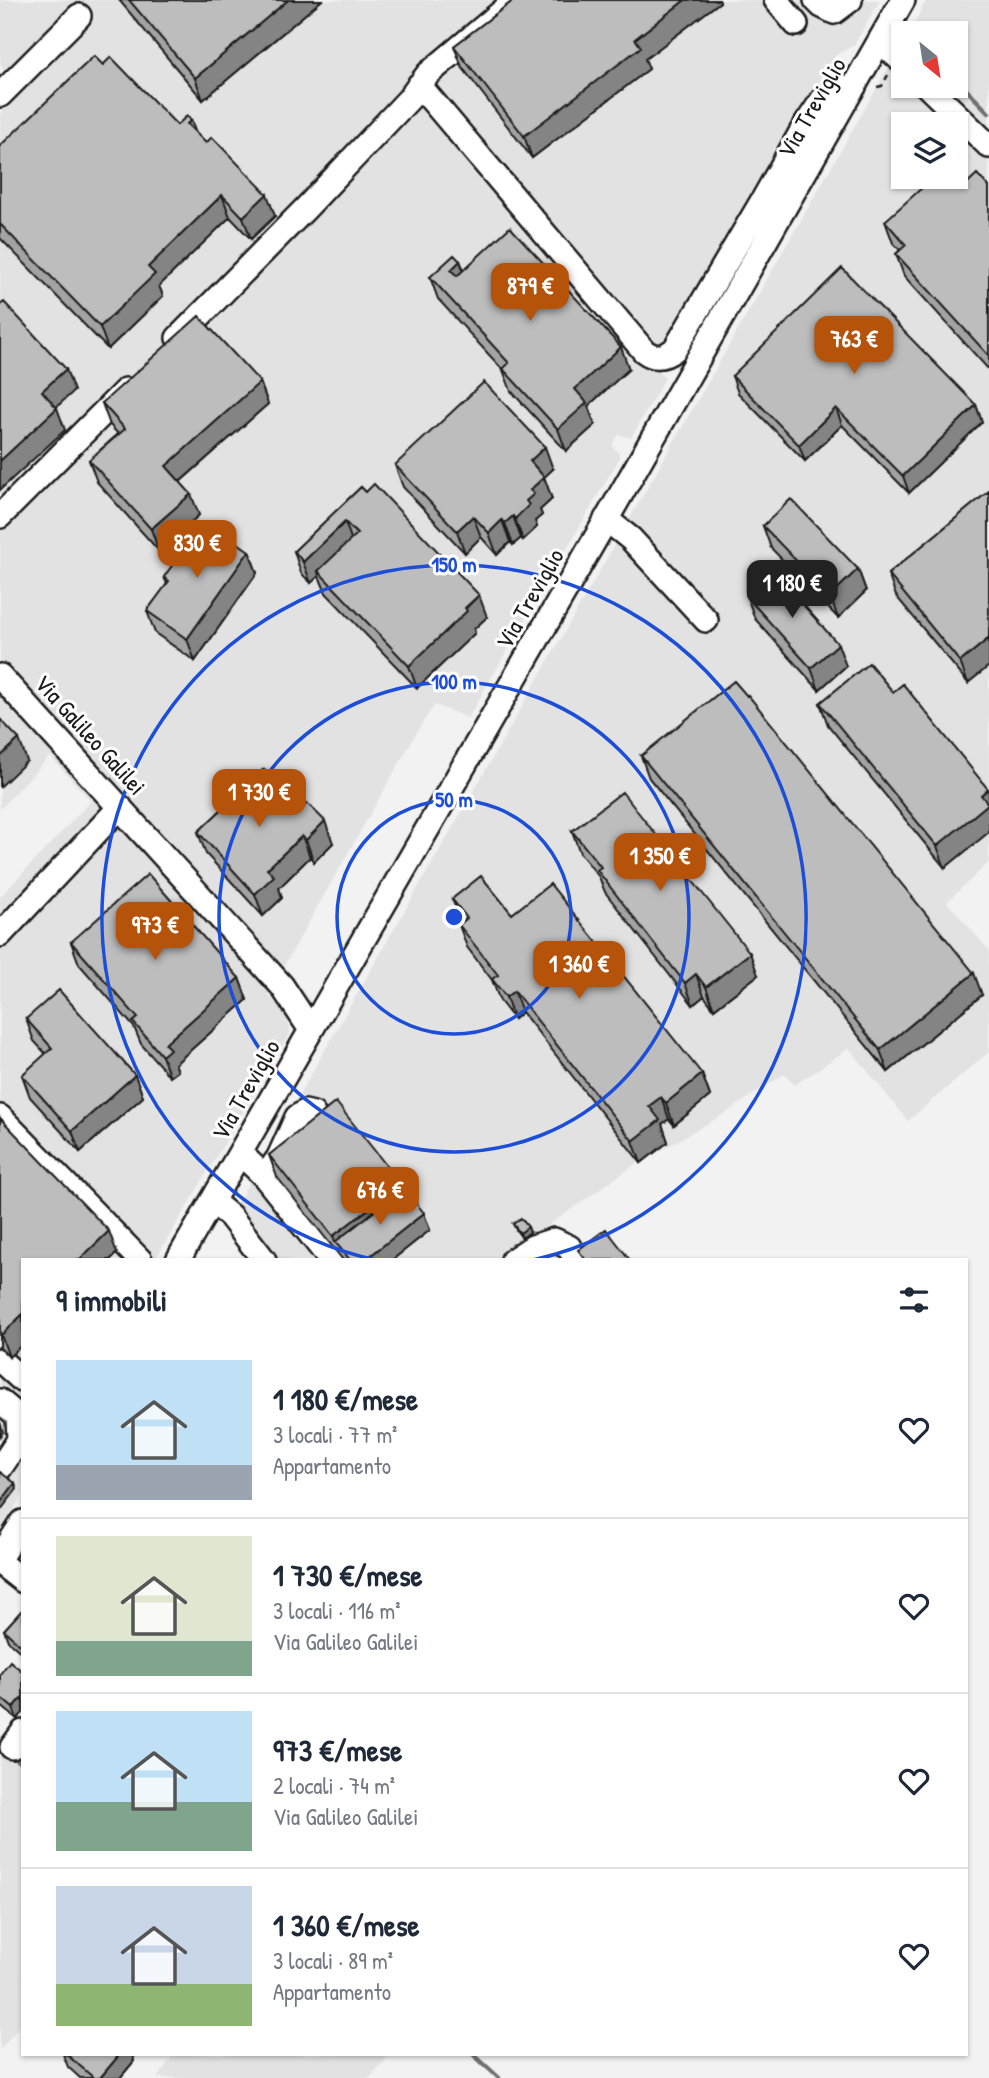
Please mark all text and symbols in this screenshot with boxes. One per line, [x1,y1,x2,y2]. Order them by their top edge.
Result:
north arrow [891,21,968,98]
map controls [891,21,968,189]
street label: Via Treviglio [770,51,853,164]
button: layers [891,112,968,189]
pin: 879 € [481,264,579,323]
text: 879 € [507,270,553,301]
pin: 763 € [805,316,903,376]
text: 763 € [830,323,878,354]
pin: 830 € [148,520,246,580]
text: 830 € [174,527,220,558]
street label: Via Treviglio [488,542,571,655]
text: 150 m [431,550,477,579]
pin: 1 180 € [727,560,857,620]
text: 1 180 € [763,567,821,598]
street label: Via Galileo Galilei [28,667,153,801]
text: 100 m [431,667,477,696]
pin: 1 730 € [194,770,324,829]
text: 1 730 € [228,776,290,807]
text: 50 m [435,785,473,814]
pin: 1 350 € [595,834,725,893]
text: 1 350 € [630,840,690,871]
pin: 973 € [106,902,204,962]
centre of rings [442,905,466,929]
text: 973 € [132,909,178,940]
pin: 1 360 € [514,942,644,1001]
text: 1 360 € [549,948,609,979]
street label: Via Treviglio [204,1033,287,1146]
pin: 676 € [331,1168,429,1227]
text: 676 € [357,1174,403,1205]
text: 9 immobili [56,1280,167,1320]
icon: filters [895,1281,933,1319]
text: 1 180 €/mese [273,1379,418,1419]
icon: home [112,1388,196,1472]
icon: heart [895,1411,933,1449]
text: 3 locali · 77 m² [273,1419,397,1450]
text: Appartamento [273,1450,391,1481]
text: 1 730 €/mese [273,1555,422,1595]
icon: home [112,1564,196,1648]
icon: heart [895,1587,933,1625]
text: 3 locali · 116 m² [273,1595,400,1626]
text: Via Galileo Galilei [273,1626,418,1657]
text: 973 €/mese [273,1730,402,1770]
icon: home [112,1739,196,1823]
icon: heart [895,1762,933,1800]
text: 2 locali · 74 m² [273,1770,395,1801]
text: Via Galileo Galilei [273,1801,418,1832]
text: 1 360 €/mese [273,1905,420,1945]
icon: home [112,1914,196,1998]
icon: heart [895,1937,933,1975]
text: 3 locali · 89 m² [273,1945,393,1976]
text: Appartamento [273,1976,391,2007]

